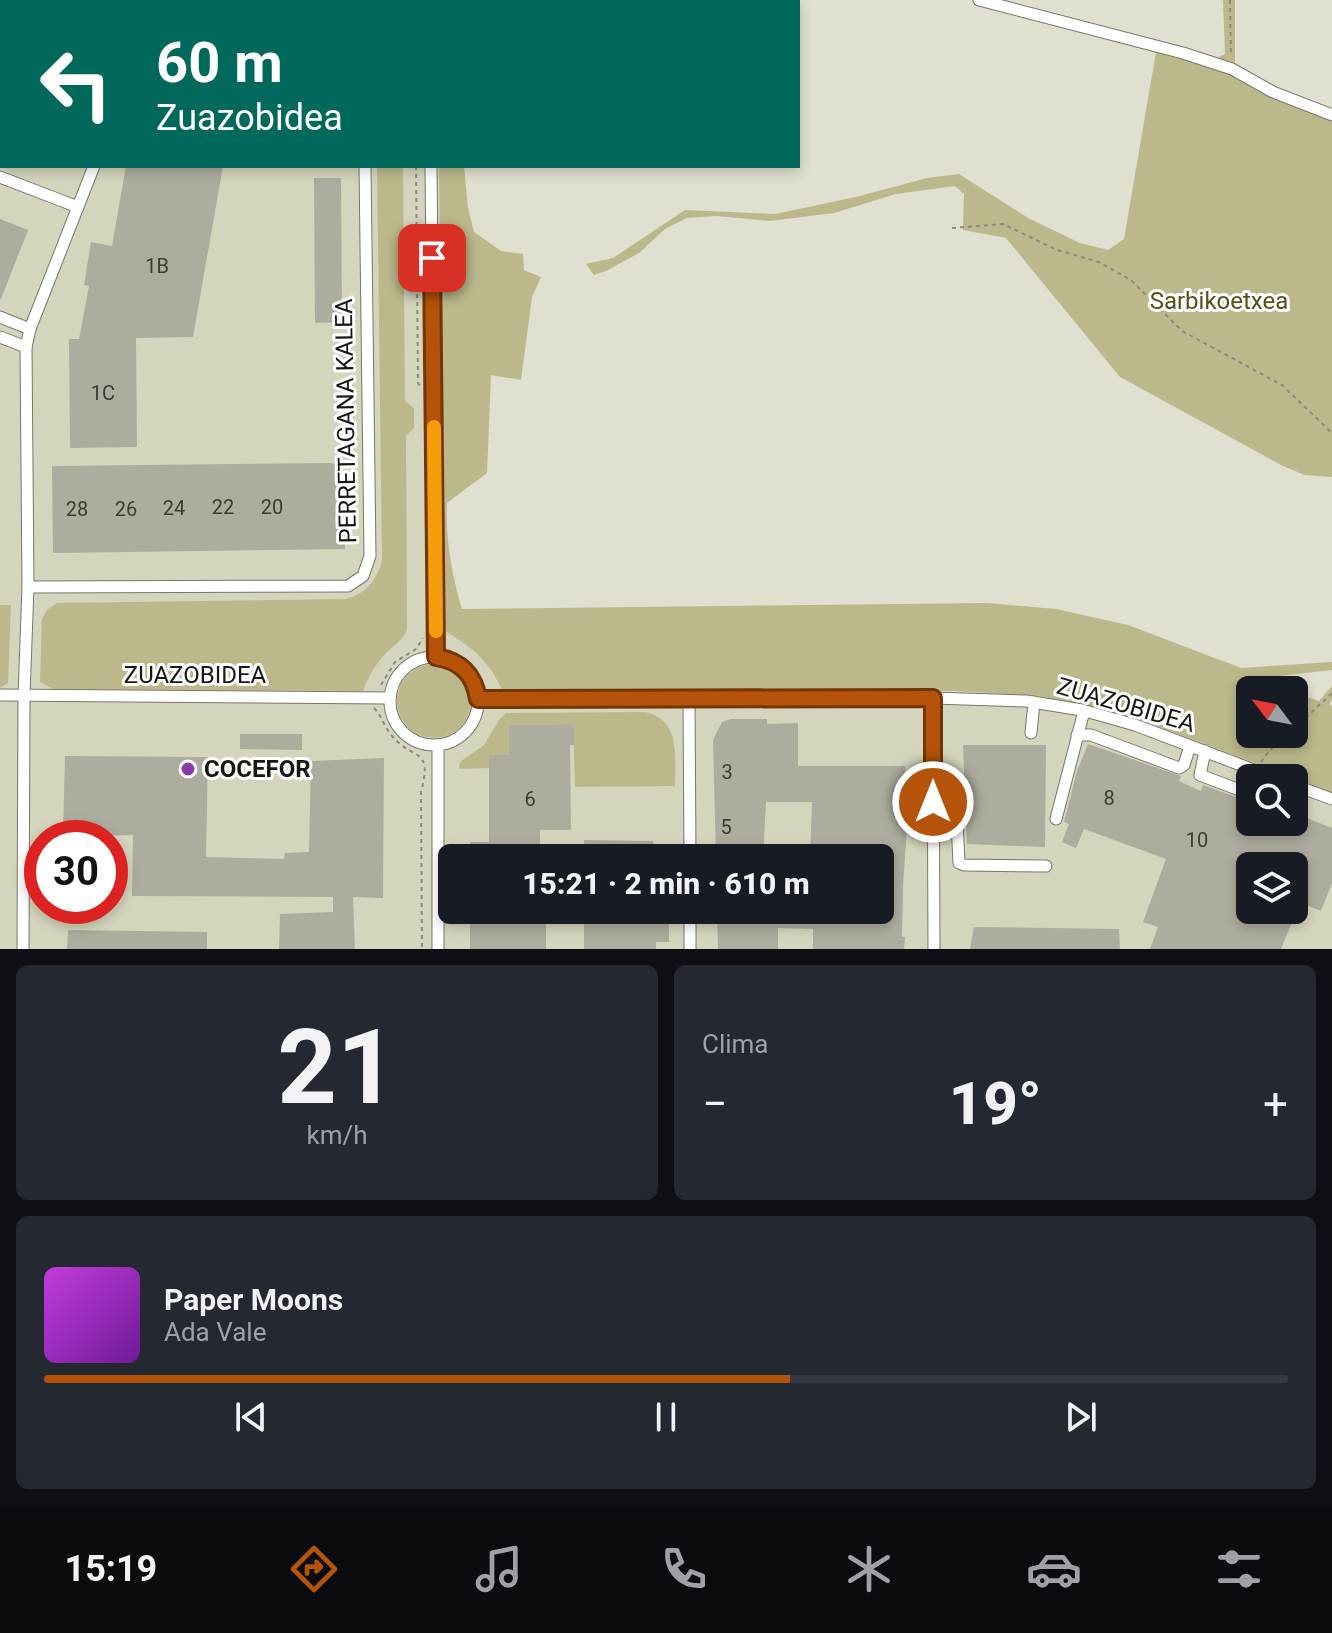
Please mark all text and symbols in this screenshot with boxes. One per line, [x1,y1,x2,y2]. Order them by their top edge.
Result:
text: 60 m [156,30,283,96]
icon: left [24,32,128,136]
text: Zuazobidea [156,97,343,139]
pin [398,224,466,292]
icon: arrive [410,236,454,280]
house number: 1B [145,254,169,278]
park label: Sarbikoetxea [1150,287,1288,315]
street label: PERRETAGANA KALEA [330,298,362,544]
house number: 1C [91,381,115,405]
house number: 22 [212,495,234,519]
house number: 20 [261,495,283,519]
house number: 24 [163,496,185,520]
house number: 28 [66,497,88,521]
house number: 26 [115,497,137,521]
street label: ZUAZOBIDEA [124,661,267,689]
street label: ZUAZOBIDEA [1054,672,1199,738]
north arrow [1236,676,1308,748]
map controls [1236,676,1308,924]
place label: COCEFOR [204,755,311,783]
marker: COCEFOR [179,760,197,778]
house number: 3 [721,760,733,784]
position arrow [891,760,975,844]
button: search [1236,764,1308,836]
house number: 8 [1103,786,1115,810]
house number: 6 [524,787,536,811]
house number: 5 [720,815,732,839]
speed limit sign: 30 [24,820,128,924]
house number: 10 [1186,828,1208,852]
button: layers [1236,852,1308,924]
text: 15:21 · 2 min · 610 m [522,866,810,901]
text: 21 [277,1007,397,1128]
text: Clima [702,1029,769,1059]
text: 19° [949,1068,1042,1139]
text: − [702,1078,727,1130]
text: + [1263,1078,1288,1130]
text: km/h [306,1120,368,1150]
text: Paper Moons [164,1282,343,1317]
text: Ada Vale [164,1317,266,1347]
icon: previous [229,1395,273,1439]
icon: pause [644,1395,688,1439]
icon: next [1059,1395,1103,1439]
icon: directions [286,1541,342,1597]
icon: music [471,1541,527,1597]
icon: phone [656,1541,712,1597]
icon: climate [841,1541,897,1597]
icon: car [1026,1541,1082,1597]
icon: filters [1211,1541,1267,1597]
text: 15:19 [65,1548,157,1590]

